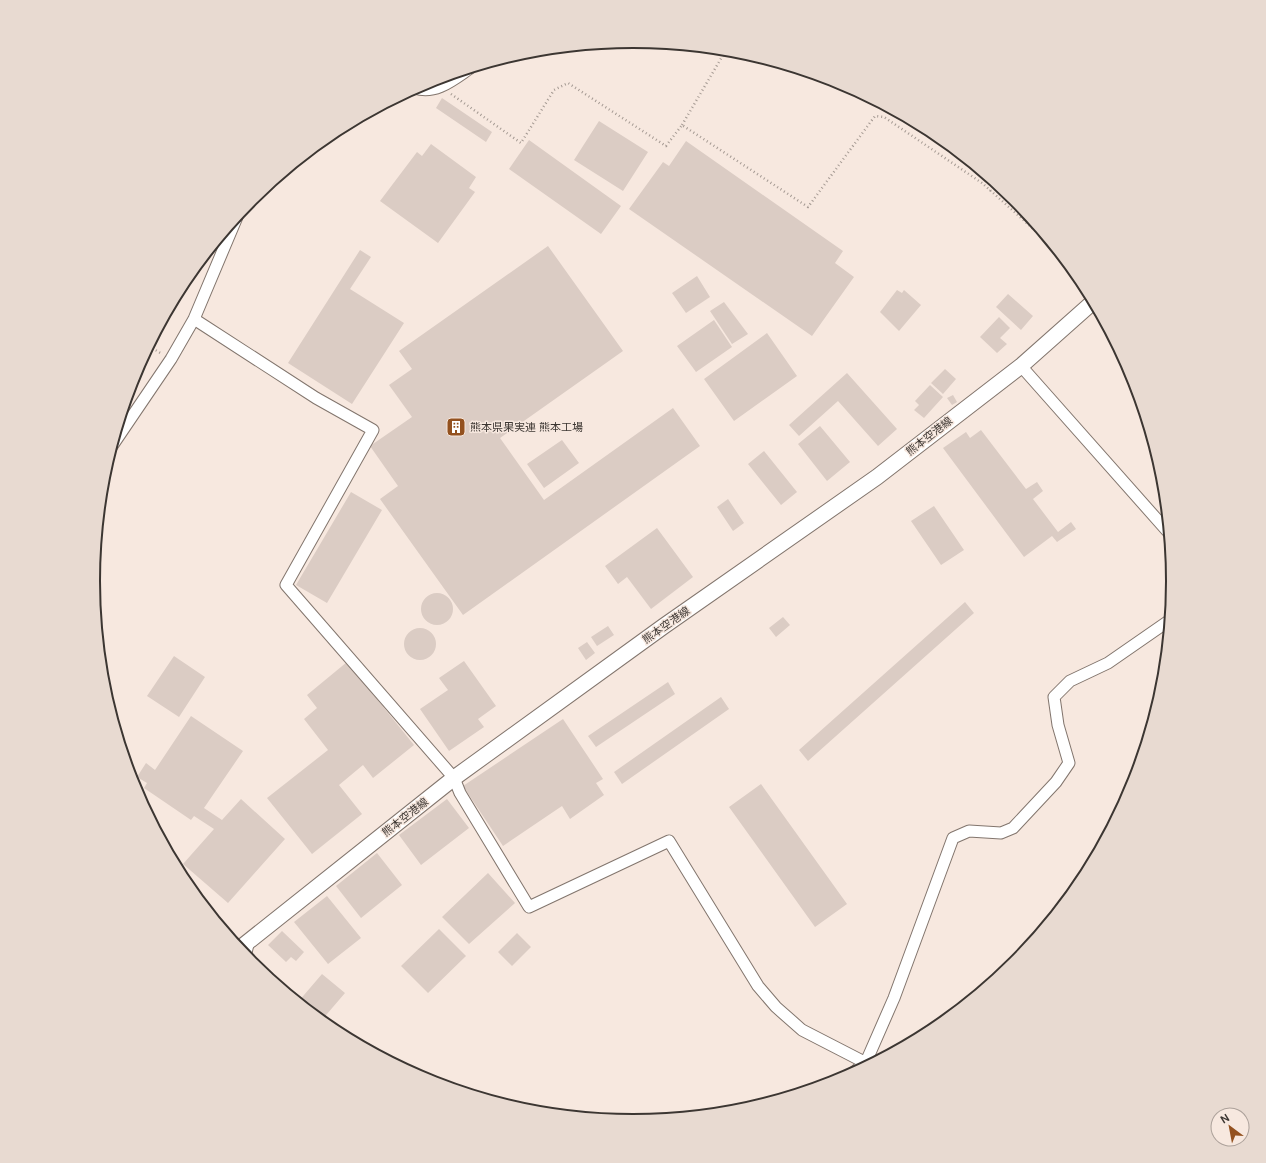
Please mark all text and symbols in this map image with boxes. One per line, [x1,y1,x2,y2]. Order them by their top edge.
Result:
street label: 熊本空港線 [903,414,955,458]
building icon: 熊本県果実連 熊本工場 [445,416,467,438]
place label: 熊本県果実連 熊本工場 [470,420,583,434]
street label: 熊本空港線 [639,603,693,647]
street label: 熊本空港線 [379,795,431,839]
north arrow [1210,1107,1250,1147]
text: N [1218,1110,1232,1127]

